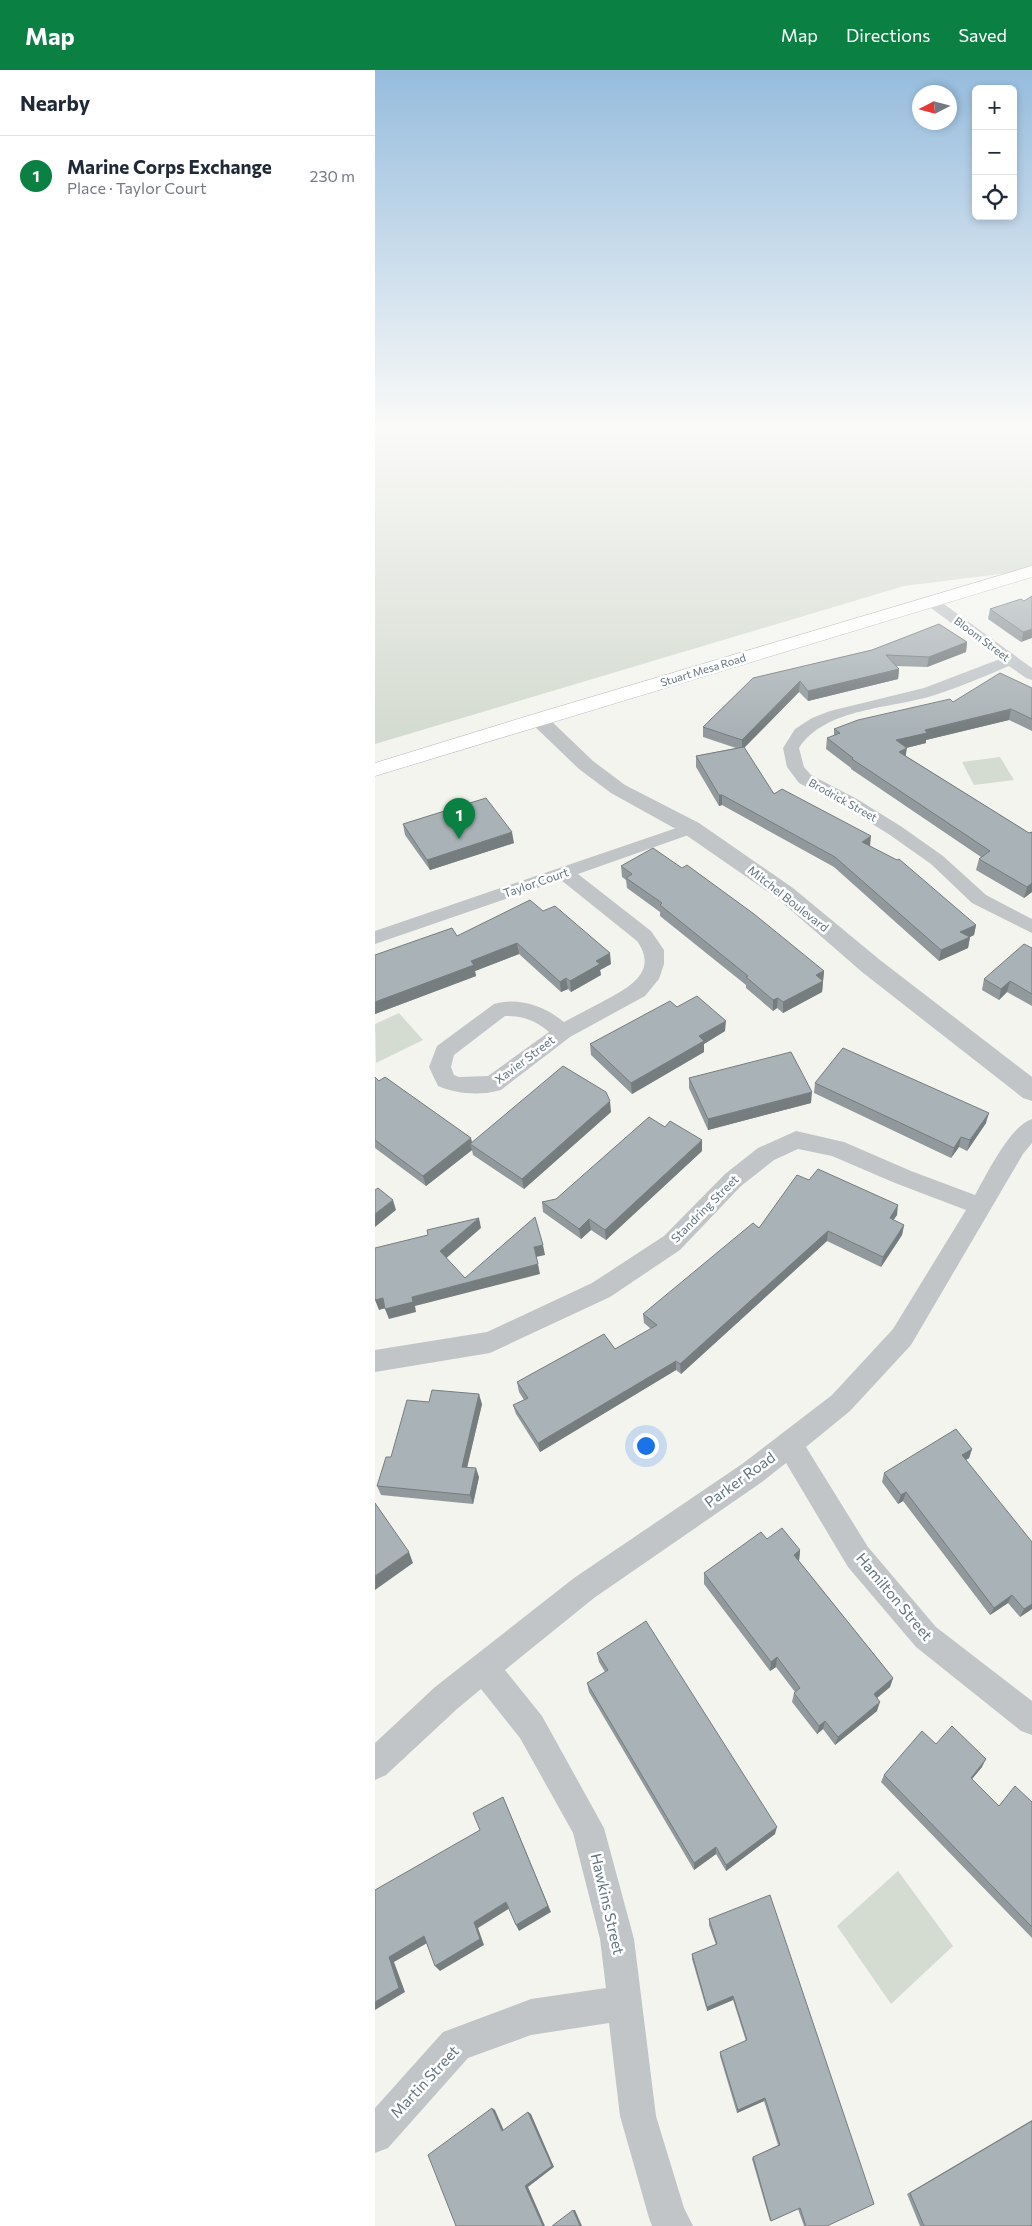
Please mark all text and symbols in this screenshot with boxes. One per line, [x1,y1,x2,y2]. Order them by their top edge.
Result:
text: Map [25,21,75,50]
text: Map [781,24,818,46]
text: Directions [846,24,930,46]
text: Saved [958,24,1007,46]
north arrow [912,85,957,130]
map controls [972,85,1017,220]
button: + [972,85,1017,130]
text: Nearby [20,90,90,115]
button: − [972,130,1017,175]
text: Marine Corps Exchange [67,155,272,178]
text: 1 [32,166,40,185]
text: 230 m [310,166,355,185]
button: locate [972,175,1017,220]
text: Place · Taylor Court [67,178,207,197]
street label: Bloom Street [952,614,1013,664]
street label: Stuart Mesa Road [659,650,747,689]
street label: Brodrick Street [807,775,880,824]
pin: 1 [443,798,475,839]
street label: Mitchel Boulevard [745,862,832,934]
street label: Taylor Court [501,864,570,900]
street label: Xavier Street [492,1032,557,1086]
street label: Standring Street [668,1172,741,1245]
your location [633,1433,659,1459]
street label: Parker Road [701,1448,778,1511]
street label: Hamilton Street [853,1549,937,1644]
street label: Hawkins Street [588,1851,628,1956]
street label: Martin Street [386,2042,462,2121]

